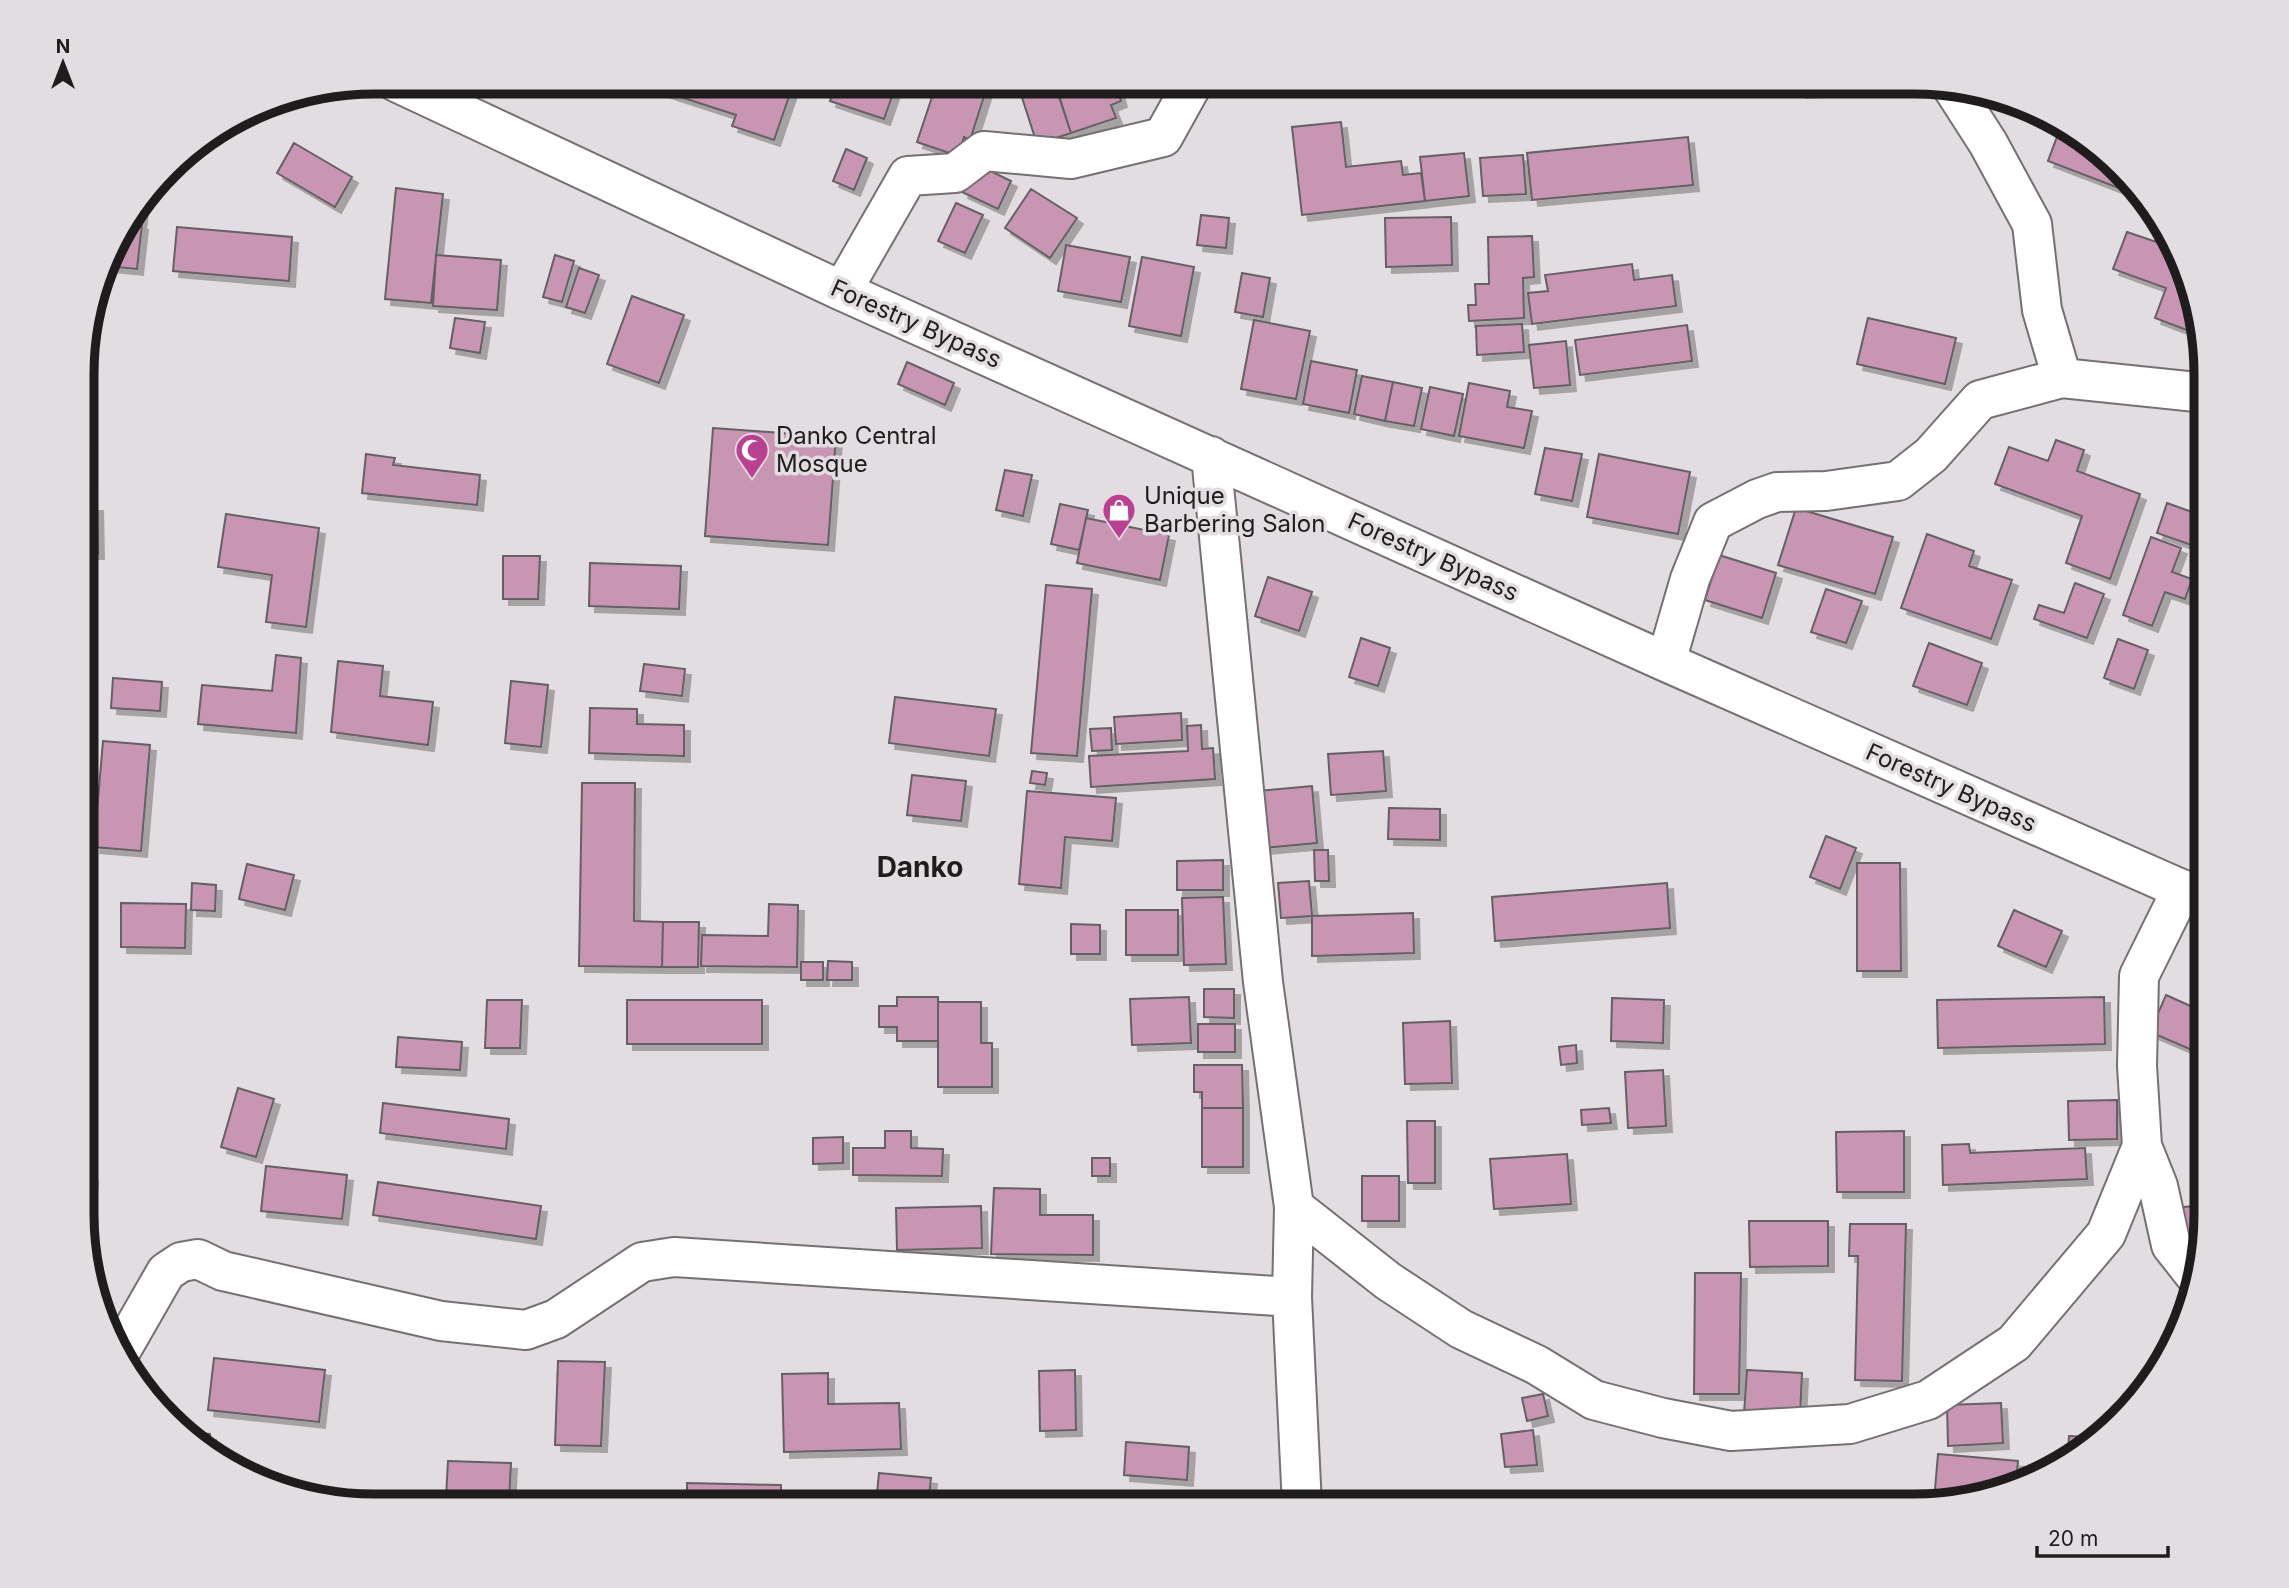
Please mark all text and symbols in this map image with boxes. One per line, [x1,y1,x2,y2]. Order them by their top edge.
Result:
north arrow [28,28,98,98]
text: N [56,35,70,58]
street label: Forestry Bypass [827,273,1006,374]
place label: Danko Central Mosque [776,421,937,478]
mosque icon: Danko Central Mosque [733,431,771,480]
place label: Unique Barbering Salon [1144,481,1325,538]
shop icon: Unique Barbering Salon [1100,491,1138,540]
street label: Forestry Bypass [1344,506,1523,607]
street label: Forestry Bypass [1862,737,2041,838]
district label: Danko [877,850,963,884]
scale bar [2037,1514,2168,1558]
text: 20 m [2048,1526,2098,1551]

